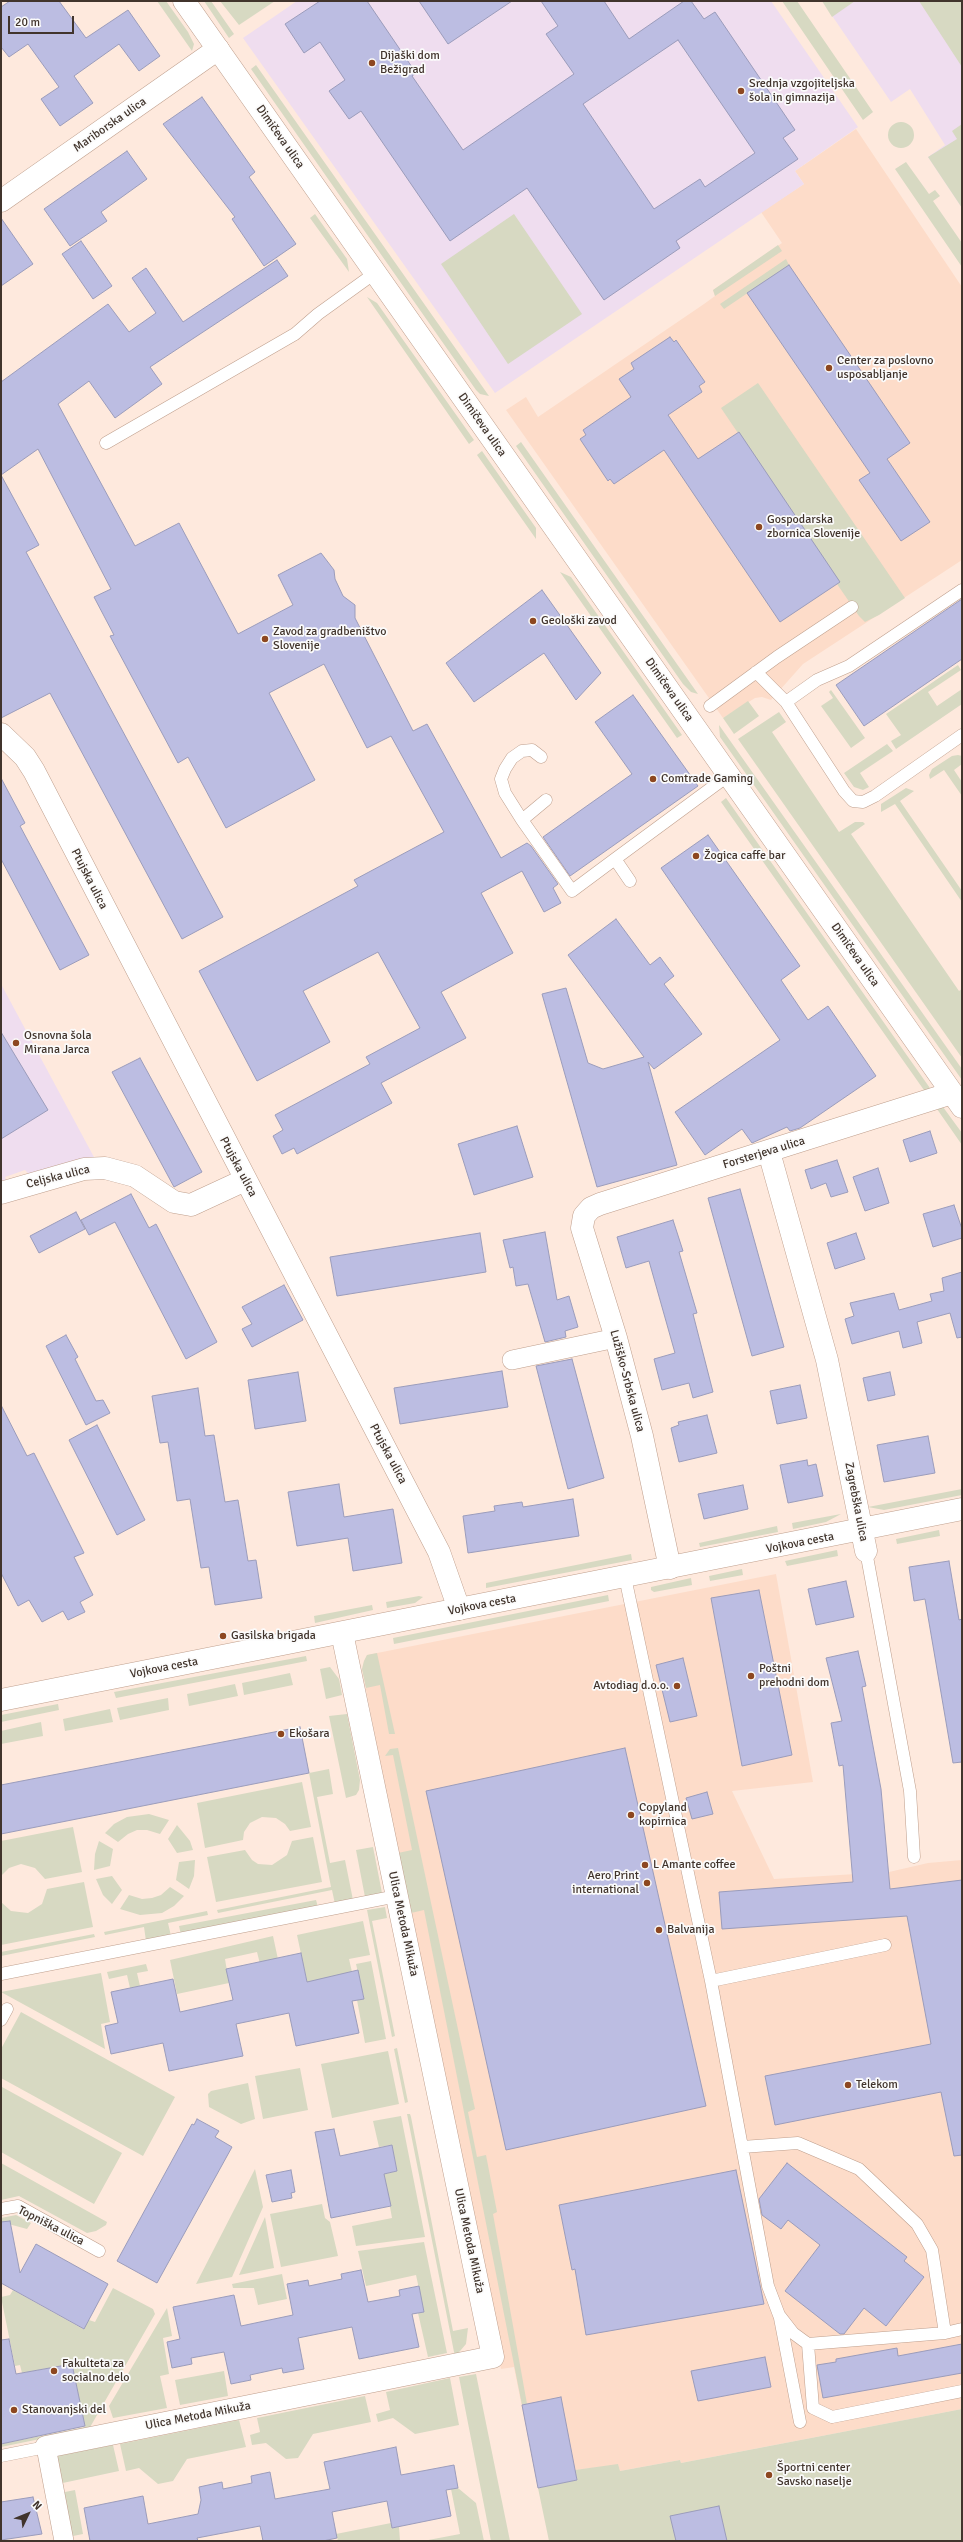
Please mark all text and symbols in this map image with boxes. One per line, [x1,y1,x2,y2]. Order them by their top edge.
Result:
scale bar [10,8,76,34]
text: 20 m [15,15,40,30]
place label: Dijaški dom Bežigrad [380,49,440,77]
marker: Dijaški dom Bežigrad [367,58,377,68]
place label: Srednja vzgojiteljska šola in gimnazija [749,77,855,105]
marker: Srednja vzgojiteljska šola in gimnazija [736,86,746,96]
street label: Mariborska ulica [71,95,149,155]
street label: Dimičeva ulica [253,102,307,172]
place label: Center za poslovno usposabljanje [837,354,934,382]
marker: Center za poslovno usposabljanje [824,363,834,373]
street label: Dimičeva ulica [455,390,509,460]
place label: Gospodarska zbornica Slovenije [767,513,860,541]
marker: Gospodarska zbornica Slovenije [754,522,764,532]
place label: Geološki zavod [541,614,617,628]
marker: Geološki zavod [528,616,538,626]
place label: Zavod za gradbeništvo Slovenije [273,625,386,653]
marker: Zavod za gradbeništvo Slovenije [260,634,270,644]
street label: Dimičeva ulica [642,655,696,725]
place label: Comtrade Gaming [661,772,753,786]
marker: Comtrade Gaming [648,774,658,784]
street label: Ptujska ulica [68,846,110,912]
place label: Žogica caffe bar [704,849,785,863]
marker: Žogica caffe bar [691,851,701,861]
street label: Dimičeva ulica [828,920,882,990]
place label: Osnovna šola Mirana Jarca [24,1029,92,1057]
marker: Osnovna šola Mirana Jarca [11,1038,21,1048]
street label: Forsterjeva ulica [721,1134,807,1172]
street label: Ptujska ulica [216,1135,260,1199]
street label: Celjska ulica [25,1162,91,1192]
street label: Lužiško-Srbska ulica [606,1328,648,1434]
street label: Ptujska ulica [366,1422,410,1486]
street label: Zagrebška ulica [841,1461,871,1543]
street label: Vojkova cesta [765,1529,835,1557]
street label: Vojkova cesta [447,1591,517,1619]
place label: Gasilska brigada [231,1629,316,1643]
marker: Gasilska brigada [218,1631,228,1641]
street label: Vojkova cesta [129,1654,199,1682]
place label: Poštni prehodni dom [759,1662,829,1690]
marker: Poštni prehodni dom [746,1671,756,1681]
place label: Avtodiag d.o.o. [593,1679,669,1693]
marker: Avtodiag d.o.o. [672,1681,682,1691]
place label: Ekošara [289,1727,330,1741]
marker: Ekošara [276,1729,286,1739]
place label: Copyland kopirnica [639,1801,687,1829]
marker: Copyland kopirnica [626,1810,636,1820]
place label: L Amante coffee [653,1858,735,1872]
marker: L Amante coffee [640,1860,650,1870]
place label: Aero Print international [572,1869,639,1897]
street label: Ulica Metoda Mikuža [385,1870,421,1978]
marker: Aero Print international [642,1878,652,1888]
place label: Balvanija [667,1923,714,1937]
marker: Balvanija [654,1925,664,1935]
place label: Telekom [856,2078,898,2092]
marker: Telekom [843,2080,853,2090]
street label: Ulica Metoda Mikuža [451,2187,487,2295]
street label: Topniška ulica [16,2203,86,2249]
place label: Fakulteta za socialno delo [62,2357,130,2385]
marker: Fakulteta za socialno delo [49,2366,59,2376]
street label: Ulica Metoda Mikuža [144,2399,252,2433]
place label: Stanovanjski del [22,2403,106,2417]
marker: Stanovanjski del [9,2405,19,2415]
place label: Športni center Savsko naselje [777,2461,852,2489]
marker: Športni center Savsko naselje [764,2470,774,2480]
north arrow [8,2494,48,2534]
text: N [30,2498,45,2513]

